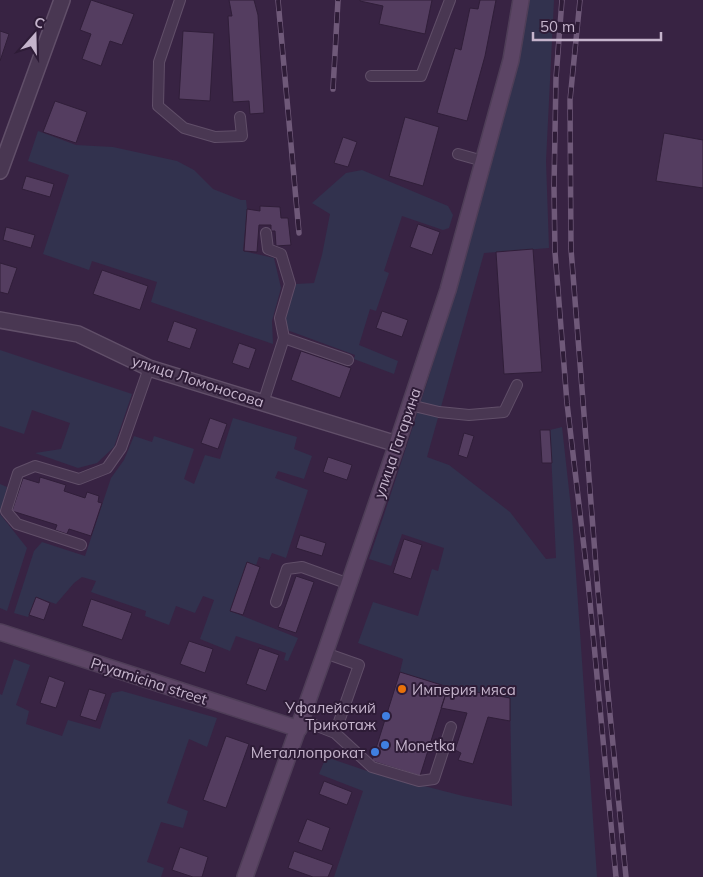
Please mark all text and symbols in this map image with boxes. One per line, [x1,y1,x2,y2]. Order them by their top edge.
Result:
north arrow [10,10,60,60]
scale bar [533,10,660,42]
text: С [32,13,47,33]
text: 50 m [540,17,575,36]
street label: улица Ломоносова [129,351,267,411]
street label: улица Гагарина [369,385,425,501]
street label: Pryamicina street [88,653,210,709]
place label: Империя мяса [412,680,516,699]
marker: Империя мяса [396,683,408,695]
place label: Уфалейский Трикотаж [284,698,377,734]
marker: Уфалейский Трикотаж [380,710,392,722]
place label: Monetka [395,736,455,755]
marker: Monetka [379,739,391,751]
place label: Металлопрокат [251,743,365,762]
marker: Металлопрокат [369,746,381,758]

